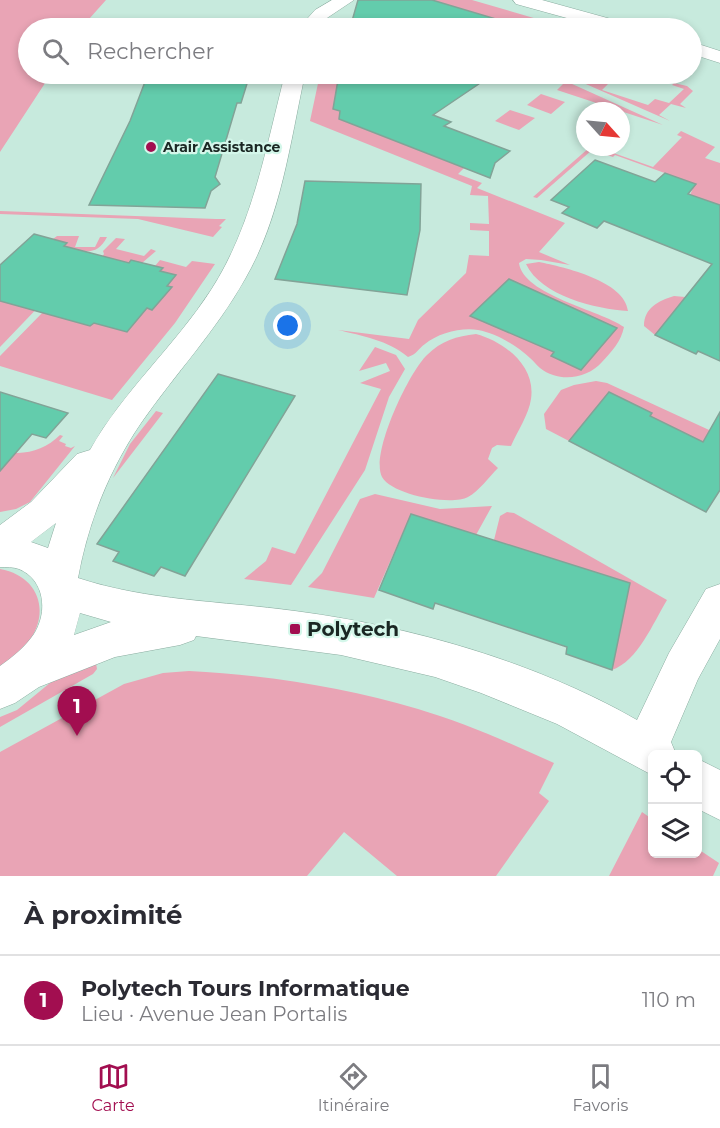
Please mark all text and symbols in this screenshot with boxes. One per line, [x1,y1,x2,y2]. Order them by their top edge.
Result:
search box [18,18,702,84]
icon: search [39,35,72,68]
text: Rechercher [87,38,214,65]
north arrow [576,102,630,156]
place label: Arair Assistance [162,138,281,156]
marker: Arair Assistance [144,140,158,154]
your location [273,311,302,340]
place label: Polytech [307,617,399,641]
marker: Polytech [288,622,302,636]
pin: 1 [58,686,97,736]
map controls [648,750,702,858]
button: locate [648,750,702,804]
button: layers [648,804,702,858]
text: À proximité [24,899,183,931]
text: Polytech Tours Informatique [81,975,410,1002]
text: 1 [40,988,47,1012]
text: 110 m [642,988,696,1012]
text: Lieu · Avenue Jean Portalis [81,1002,347,1026]
tab: Carte [92,1060,135,1115]
tab: Itinéraire [318,1060,389,1115]
tab: Favoris [572,1060,628,1115]

